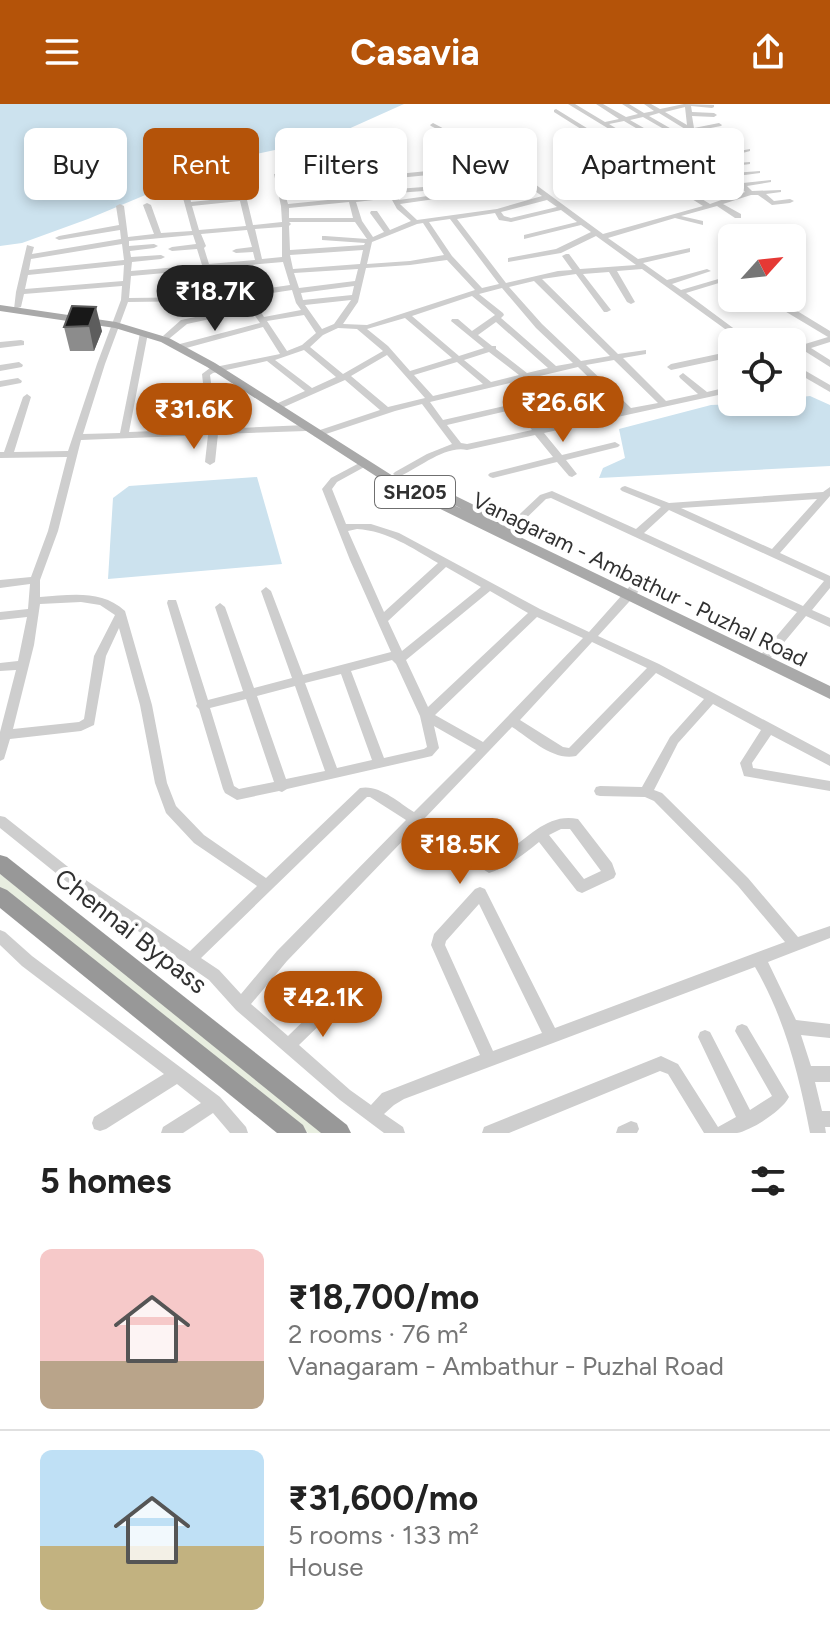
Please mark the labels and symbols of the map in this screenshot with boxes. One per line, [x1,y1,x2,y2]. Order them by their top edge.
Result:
north arrow [718,224,806,312]
pin: ₹18.7K [150,265,280,333]
pin: ₹26.6K [498,376,628,444]
pin: ₹31.6K [129,383,259,451]
road number: SH205 [375,476,455,508]
street label: Vanagaram - Ambathur - Puzhal Road [468,486,811,672]
pin: ₹18.5K [395,818,525,886]
street label: Chennai Bypass [48,862,214,1000]
pin: ₹42.1K [258,971,388,1039]

